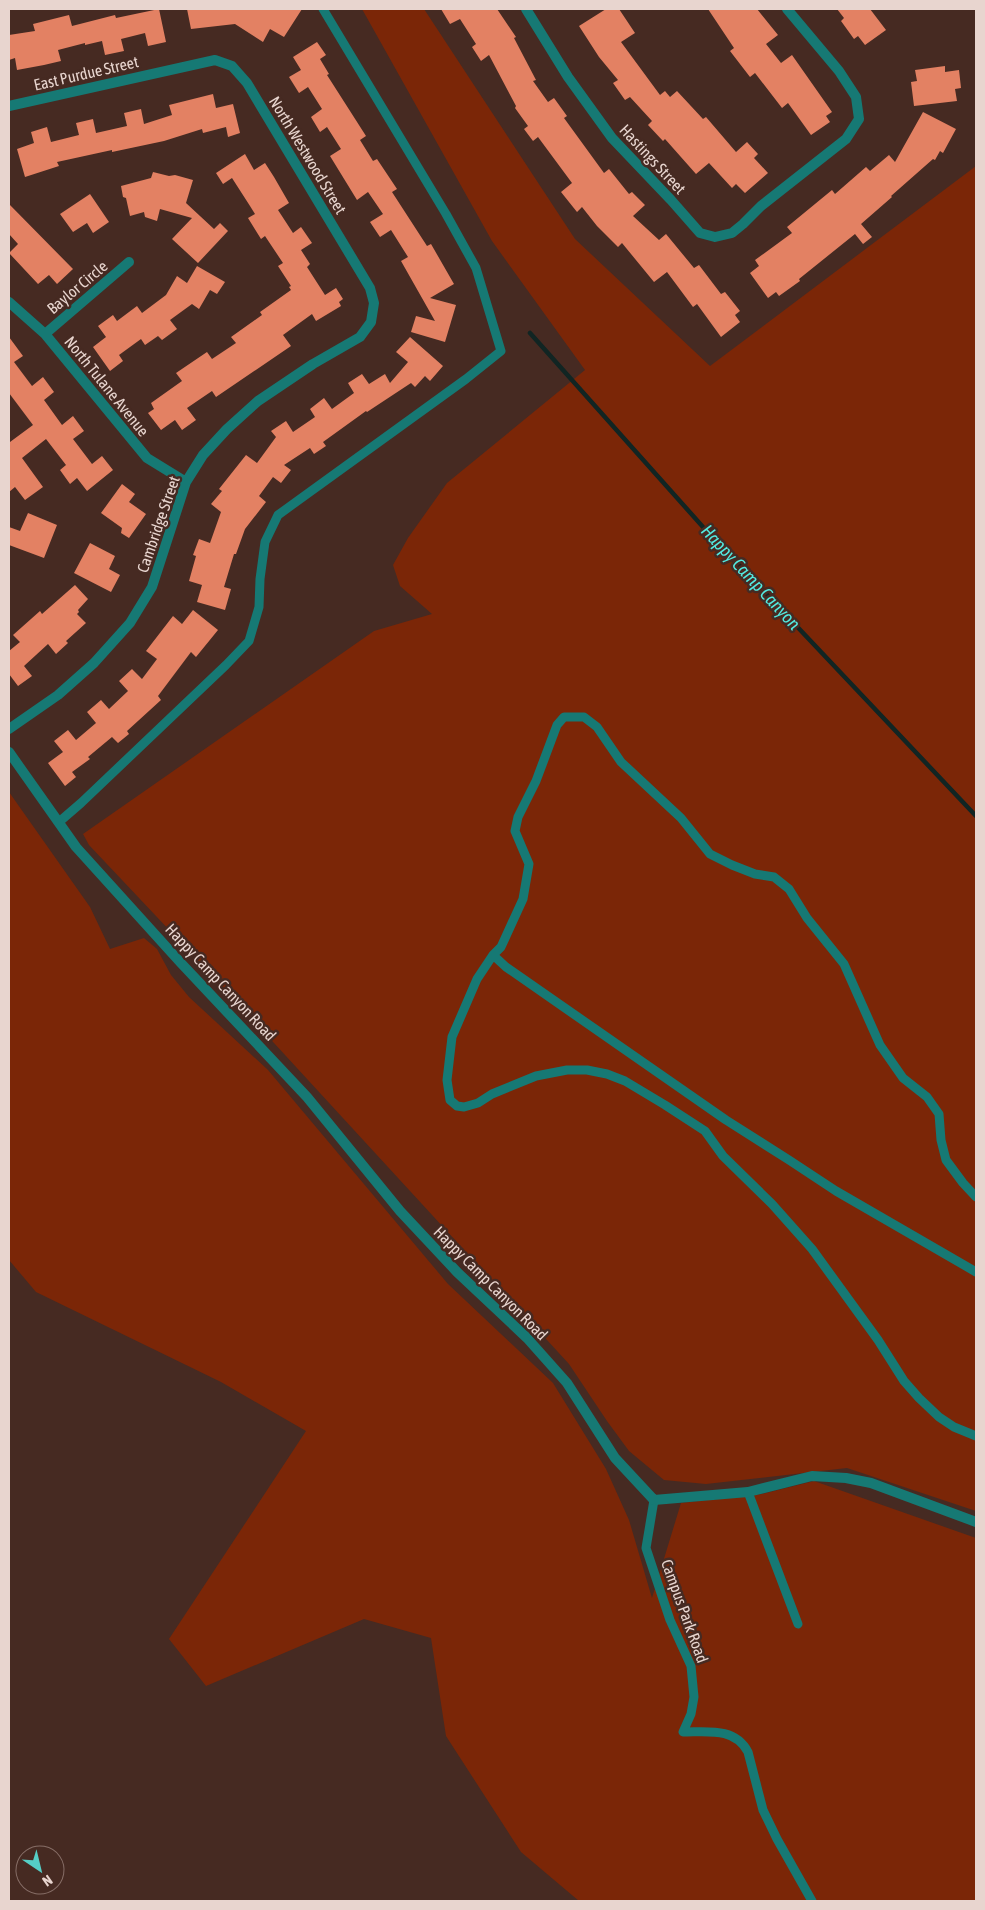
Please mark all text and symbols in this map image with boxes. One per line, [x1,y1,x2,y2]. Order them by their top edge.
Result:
street label: East Purdue Street [32,52,140,94]
street label: North Westwood Street [266,93,350,217]
street label: Hastings Street [616,121,690,198]
street label: Baylor Circle [43,257,111,318]
street label: North Tulane Avenue [61,332,153,440]
street label: Cambridge Street [133,473,184,575]
water label: Happy Camp Canyon [697,520,805,634]
street label: Happy Camp Canyon Road [161,920,280,1045]
street label: Happy Camp Canyon Road [430,1222,552,1344]
street label: Campus Park Road [657,1557,712,1666]
north arrow [15,1845,65,1895]
text: N [39,1872,55,1890]

